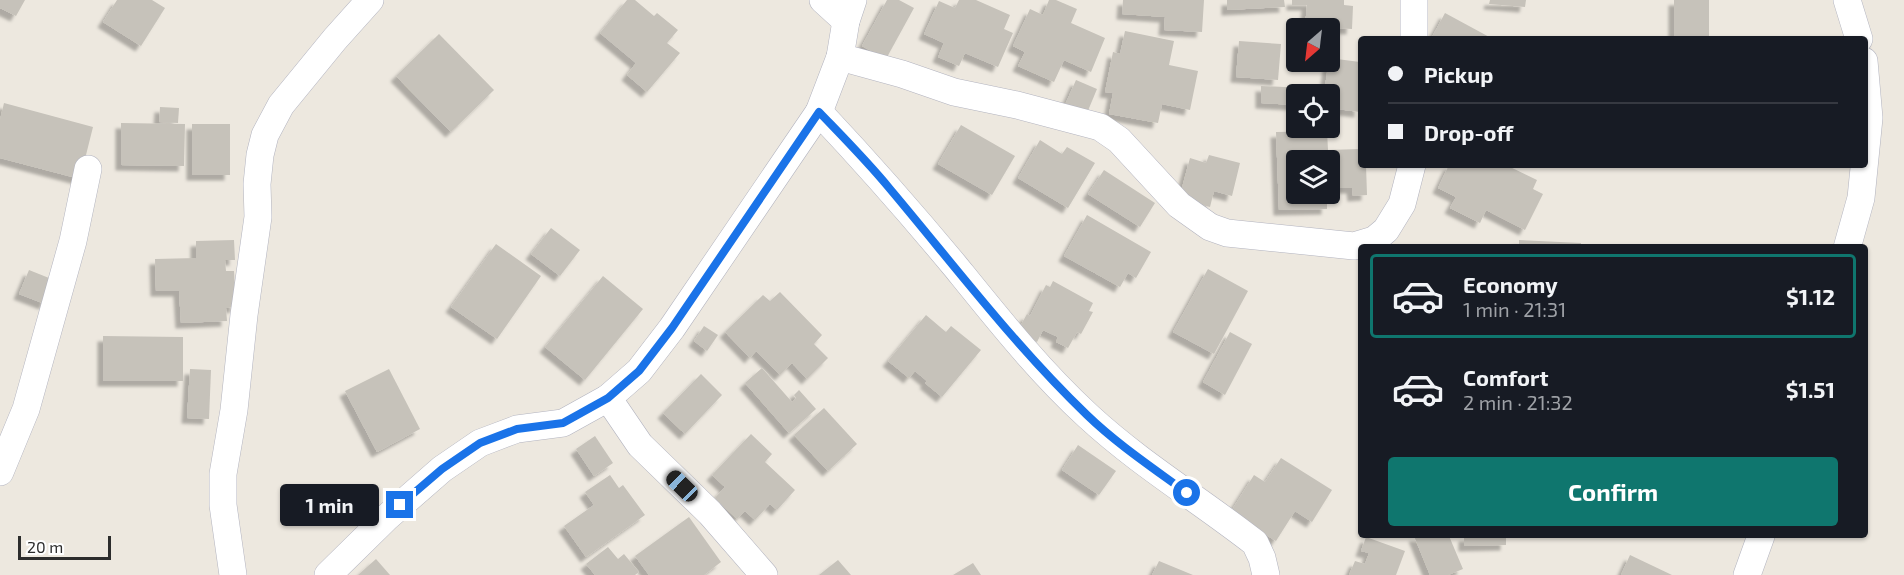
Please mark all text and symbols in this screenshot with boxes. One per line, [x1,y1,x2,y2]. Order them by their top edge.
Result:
north arrow [1286,18,1340,72]
map controls [1286,18,1340,204]
text: Pickup [1424,61,1493,87]
button: locate [1286,84,1340,138]
text: Drop-off [1424,119,1513,145]
button: layers [1286,150,1340,204]
icon: car [1391,269,1445,323]
text: Economy [1463,271,1558,297]
text: $1.12 [1786,283,1835,309]
text: 1 min · 21:31 [1463,297,1566,321]
icon: car [1391,362,1445,416]
text: Comfort [1463,364,1548,390]
text: $1.51 [1786,376,1835,402]
text: 2 min · 21:32 [1463,390,1573,414]
button: Confirm [1388,457,1838,526]
car [663,467,701,505]
route start [1173,479,1200,506]
callout: 1 min [280,484,379,526]
route end [386,491,413,518]
text: 1 min [305,493,354,517]
scale bar [18,533,111,560]
text: 20 m [27,537,63,556]

